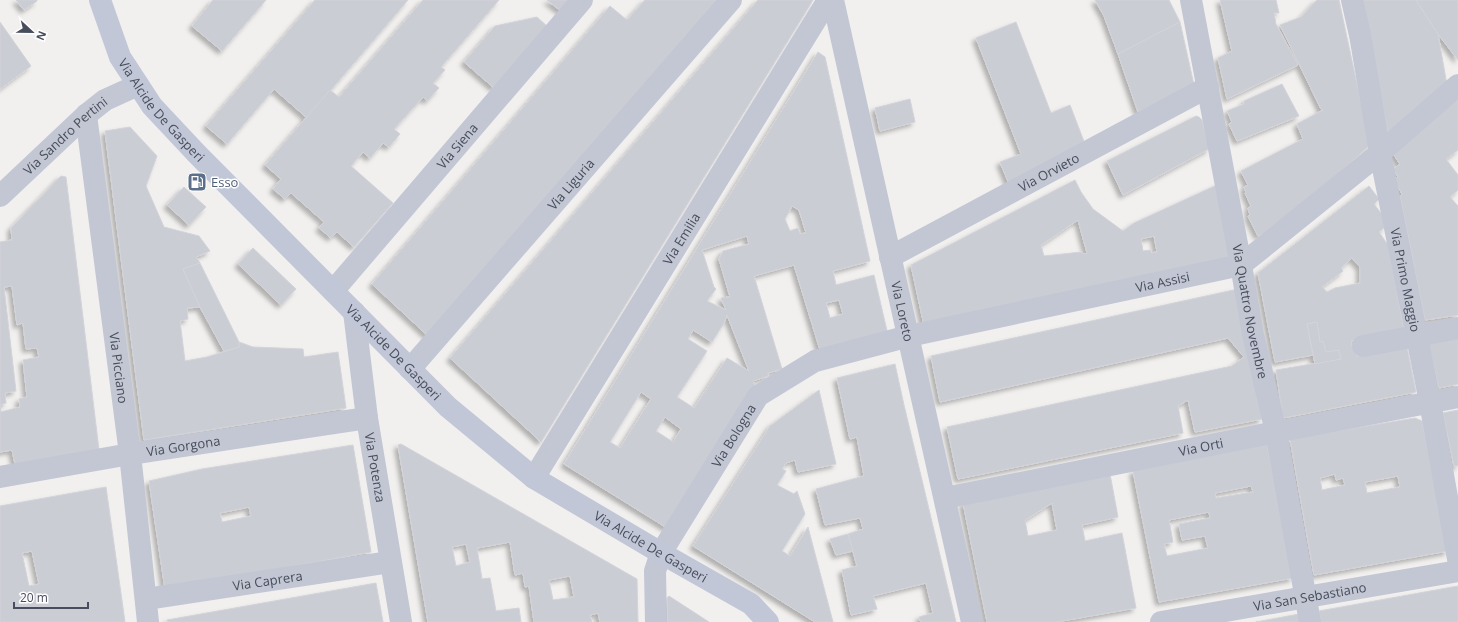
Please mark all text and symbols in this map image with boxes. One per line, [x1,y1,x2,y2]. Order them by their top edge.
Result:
north arrow [12,12,52,52]
text: N [33,29,50,43]
street label: Via Alcide De Gasperi [114,55,209,166]
street label: Via Sandro Pertini [19,92,111,179]
street label: Via Siena [433,119,482,172]
street label: Via Orvieto [1015,148,1083,196]
street label: Via Liguria [543,155,598,214]
fuel station icon: Esso [186,171,208,193]
place label: Esso [211,173,239,191]
street label: Via Emilia [658,209,704,268]
street label: Via Primo Maggio [1386,226,1425,334]
street label: Via Quattro Novembre [1228,243,1272,381]
street label: Via Assisi [1134,267,1191,296]
street label: Via Loreto [887,279,918,343]
street label: Via Alcide De Gasperi [342,300,445,404]
street label: Via Picciano [105,331,132,405]
street label: Via Bologna [707,401,760,471]
street label: Via Gorgona [145,431,222,460]
street label: Via Potenza [361,431,390,504]
street label: Via Orti [1177,434,1225,460]
street label: Via Alcide De Gasperi [591,506,711,586]
street label: Via Caprera [232,566,304,595]
street label: Via San Sebastiano [1252,578,1368,615]
scale bar [14,584,88,610]
text: 20 m [20,589,48,606]

